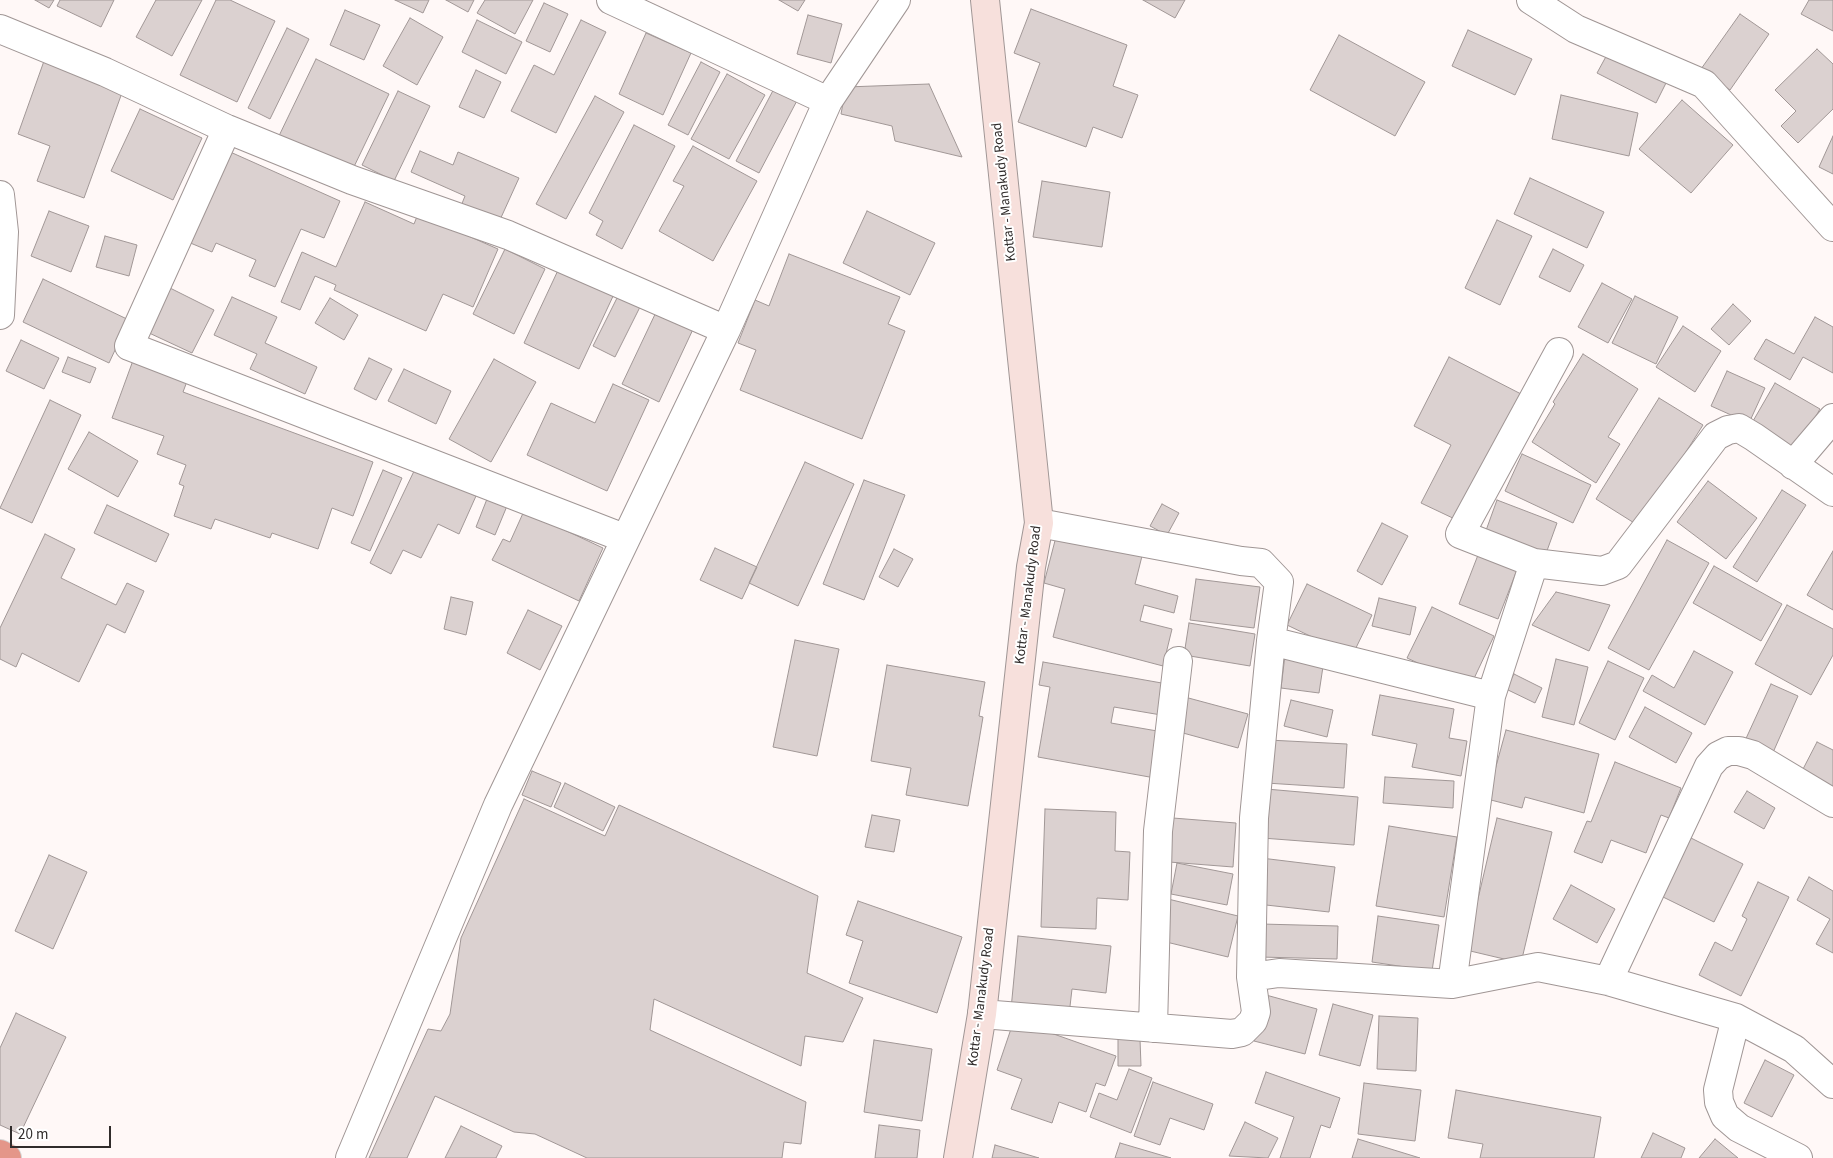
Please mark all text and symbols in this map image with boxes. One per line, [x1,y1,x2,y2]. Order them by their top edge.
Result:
street label: Kottar - Manakudy Road [989,122,1021,262]
street label: Kottar - Manakudy Road [1012,525,1046,665]
street label: Kottar - Manakudy Road [965,927,999,1067]
scale bar [12,1116,114,1148]
text: 20 m [18,1124,48,1145]

